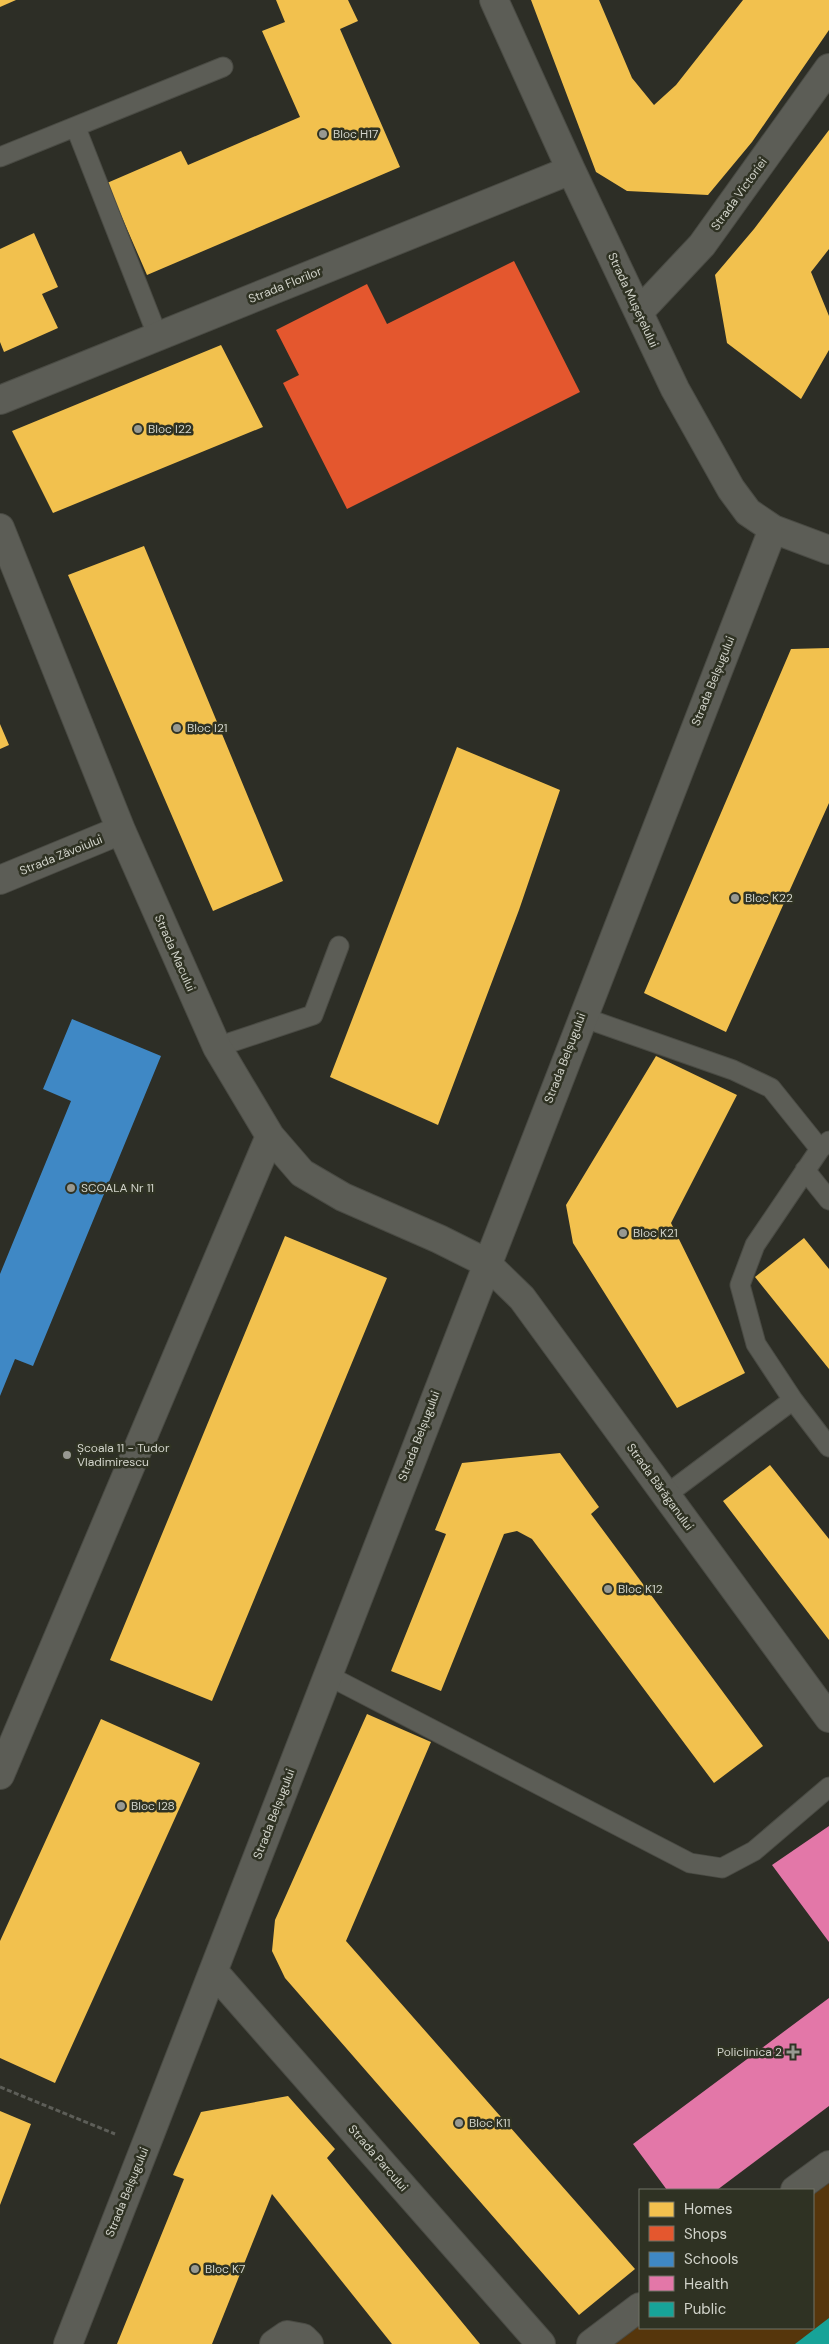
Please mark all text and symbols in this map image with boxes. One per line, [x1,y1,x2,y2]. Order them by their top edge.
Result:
place label: Bloc H17 [333,126,378,142]
marker: Bloc H17 [317,128,329,140]
street label: Strada Victoriei [707,154,771,234]
street label: Strada Mușețelului [604,250,662,350]
street label: Strada Florilor [246,263,325,307]
place label: Bloc I22 [148,421,192,437]
marker: Bloc I22 [132,423,144,435]
street label: Strada Belșugului [688,634,738,728]
place label: Bloc I21 [187,720,228,736]
marker: Bloc I21 [171,722,183,734]
street label: Strada Zăvoiului [17,831,105,879]
place label: Bloc K22 [745,890,793,906]
marker: Bloc K22 [729,892,741,904]
street label: Strada Macului [151,912,199,994]
street label: Strada Belșugului [540,1010,590,1105]
place label: SCOALA Nr 11 [81,1180,154,1196]
marker: SCOALA Nr 11 [65,1182,77,1194]
place label: Bloc K21 [633,1225,678,1241]
marker: Bloc K21 [617,1227,629,1239]
street label: Strada Belșugului [394,1388,444,1483]
place label: Școala 11 - Tudor Vladimirescu [77,1440,170,1470]
street label: Strada Bărăganului [623,1440,697,1534]
marker: Școala 11 - Tudor Vladimirescu [61,1449,73,1461]
place label: Bloc K12 [618,1581,663,1597]
marker: Bloc K12 [602,1583,614,1595]
street label: Strada Belșugului [249,1766,299,1861]
place label: Bloc I28 [131,1798,175,1814]
marker: Bloc I28 [115,1800,127,1812]
place label: Policlinica 2 [717,2044,782,2060]
marker: Policlinica 2 [786,2045,800,2059]
place label: Bloc K11 [469,2115,511,2131]
marker: Bloc K11 [453,2117,465,2129]
street label: Strada Parcului [345,2121,411,2195]
street label: Strada Belșugului [102,2145,152,2239]
legend [639,2189,814,2329]
text: Homes [684,2199,733,2219]
text: Shops [684,2224,727,2244]
text: Schools [684,2249,739,2269]
place label: Bloc K7 [205,2261,246,2277]
marker: Bloc K7 [189,2263,201,2275]
text: Health [684,2274,729,2294]
text: Public [684,2299,726,2319]

